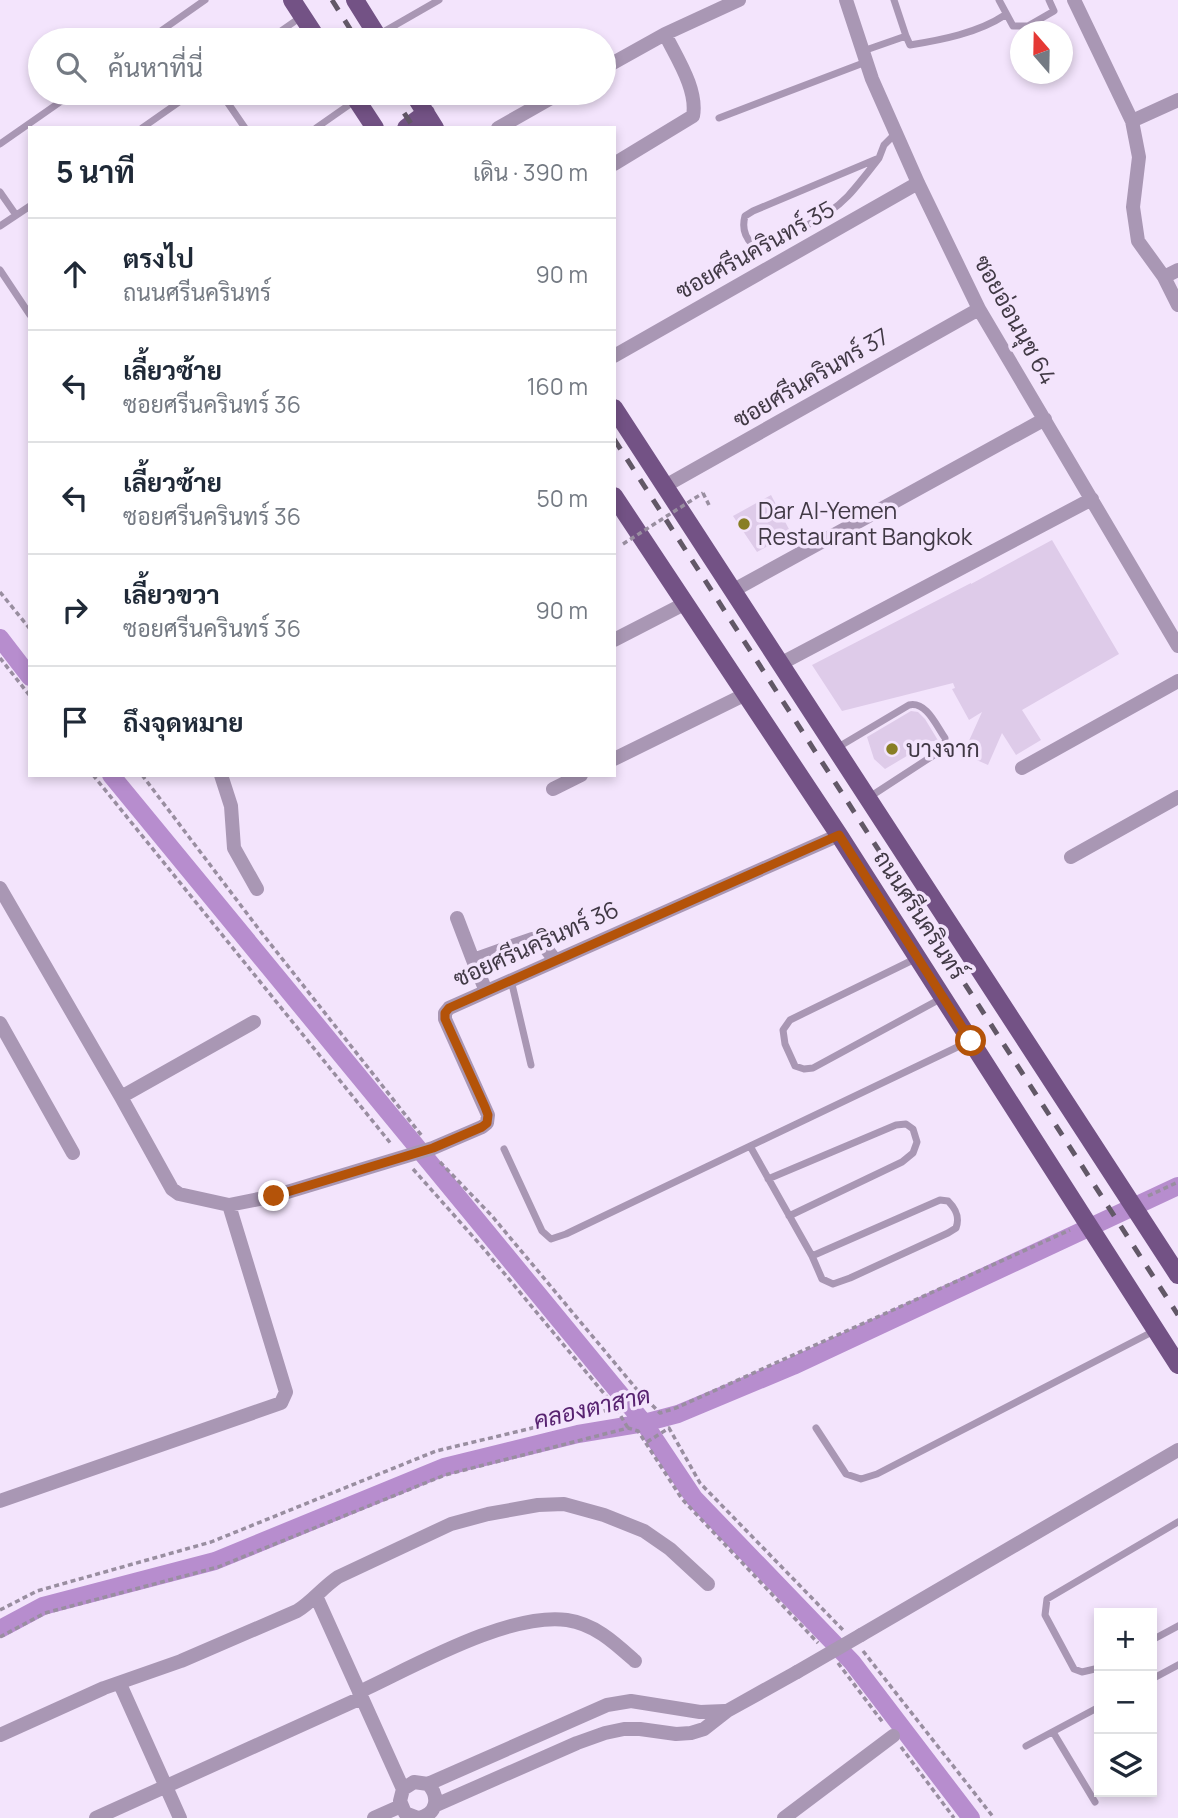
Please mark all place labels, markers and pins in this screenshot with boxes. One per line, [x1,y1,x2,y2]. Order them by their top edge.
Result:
place label: Dar Al-Yemen Restaurant Bangkok [758,494,973,552]
marker: Dar Al-Yemen Restaurant Bangkok [736,516,752,532]
place label: บางจาก [906,732,980,764]
marker: บางจาก [884,741,900,757]

